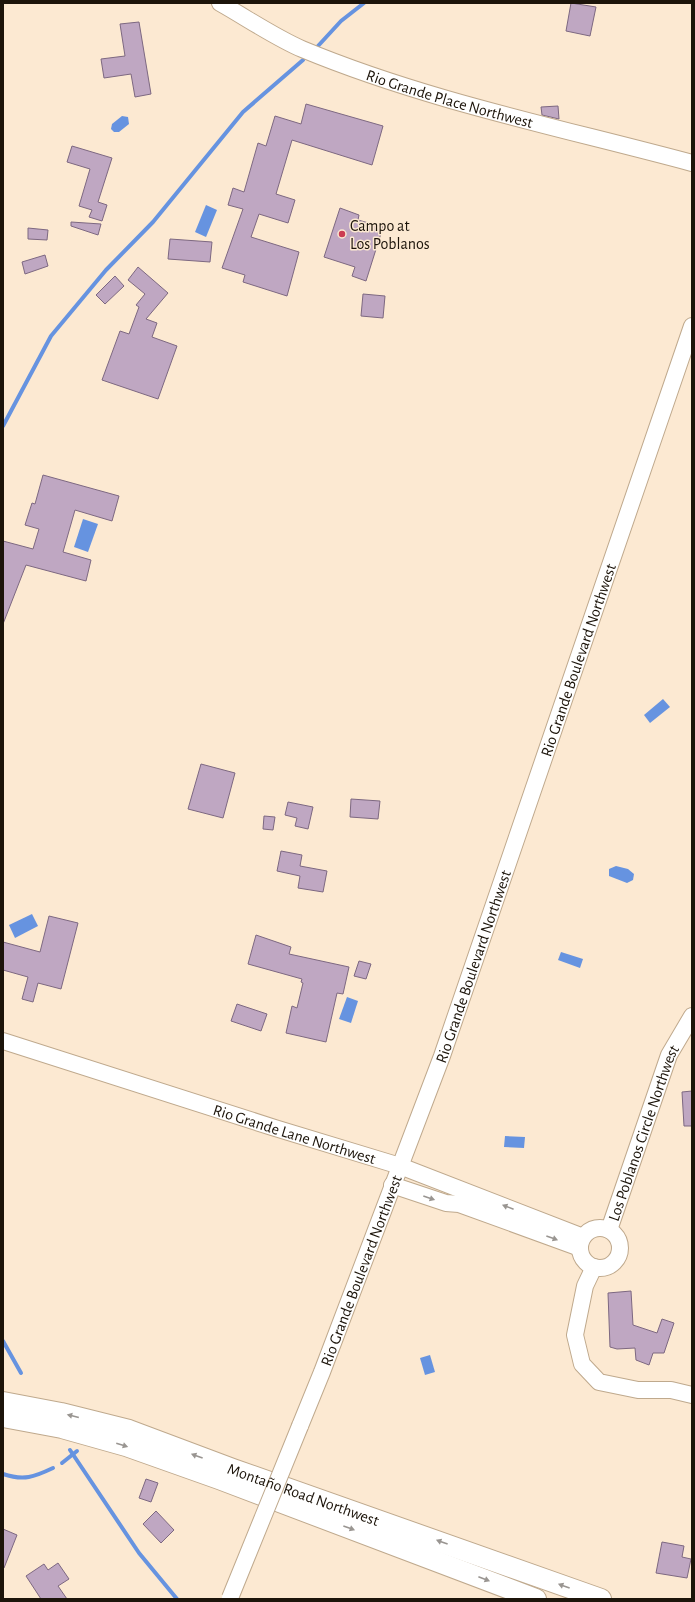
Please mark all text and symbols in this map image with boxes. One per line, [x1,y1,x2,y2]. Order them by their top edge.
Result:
street label: Rio Grande Place Northwest [364,67,535,131]
place label: Campo at Los Poblanos [350,218,430,252]
marker: Campo at Los Poblanos [337,229,347,239]
street label: Rio Grande Boulevard Northwest [538,562,619,759]
street label: Rio Grande Boulevard Northwest [433,868,514,1065]
street label: Los Poblanos Circle Northwest [606,1042,682,1223]
street label: Rio Grande Lane Northwest [211,1102,378,1167]
street label: Rio Grande Boulevard Northwest [318,1173,405,1368]
one-way arrow [423,1195,435,1201]
one-way arrow [501,1204,513,1210]
one-way arrow [547,1235,559,1241]
one-way arrow [67,1413,79,1419]
one-way arrow [117,1442,129,1448]
one-way arrow [190,1452,202,1458]
street label: Montaño Road Northwest [225,1461,381,1529]
one-way arrow [343,1525,355,1531]
one-way arrow [435,1539,447,1545]
one-way arrow [478,1576,490,1582]
one-way arrow [558,1583,570,1589]

